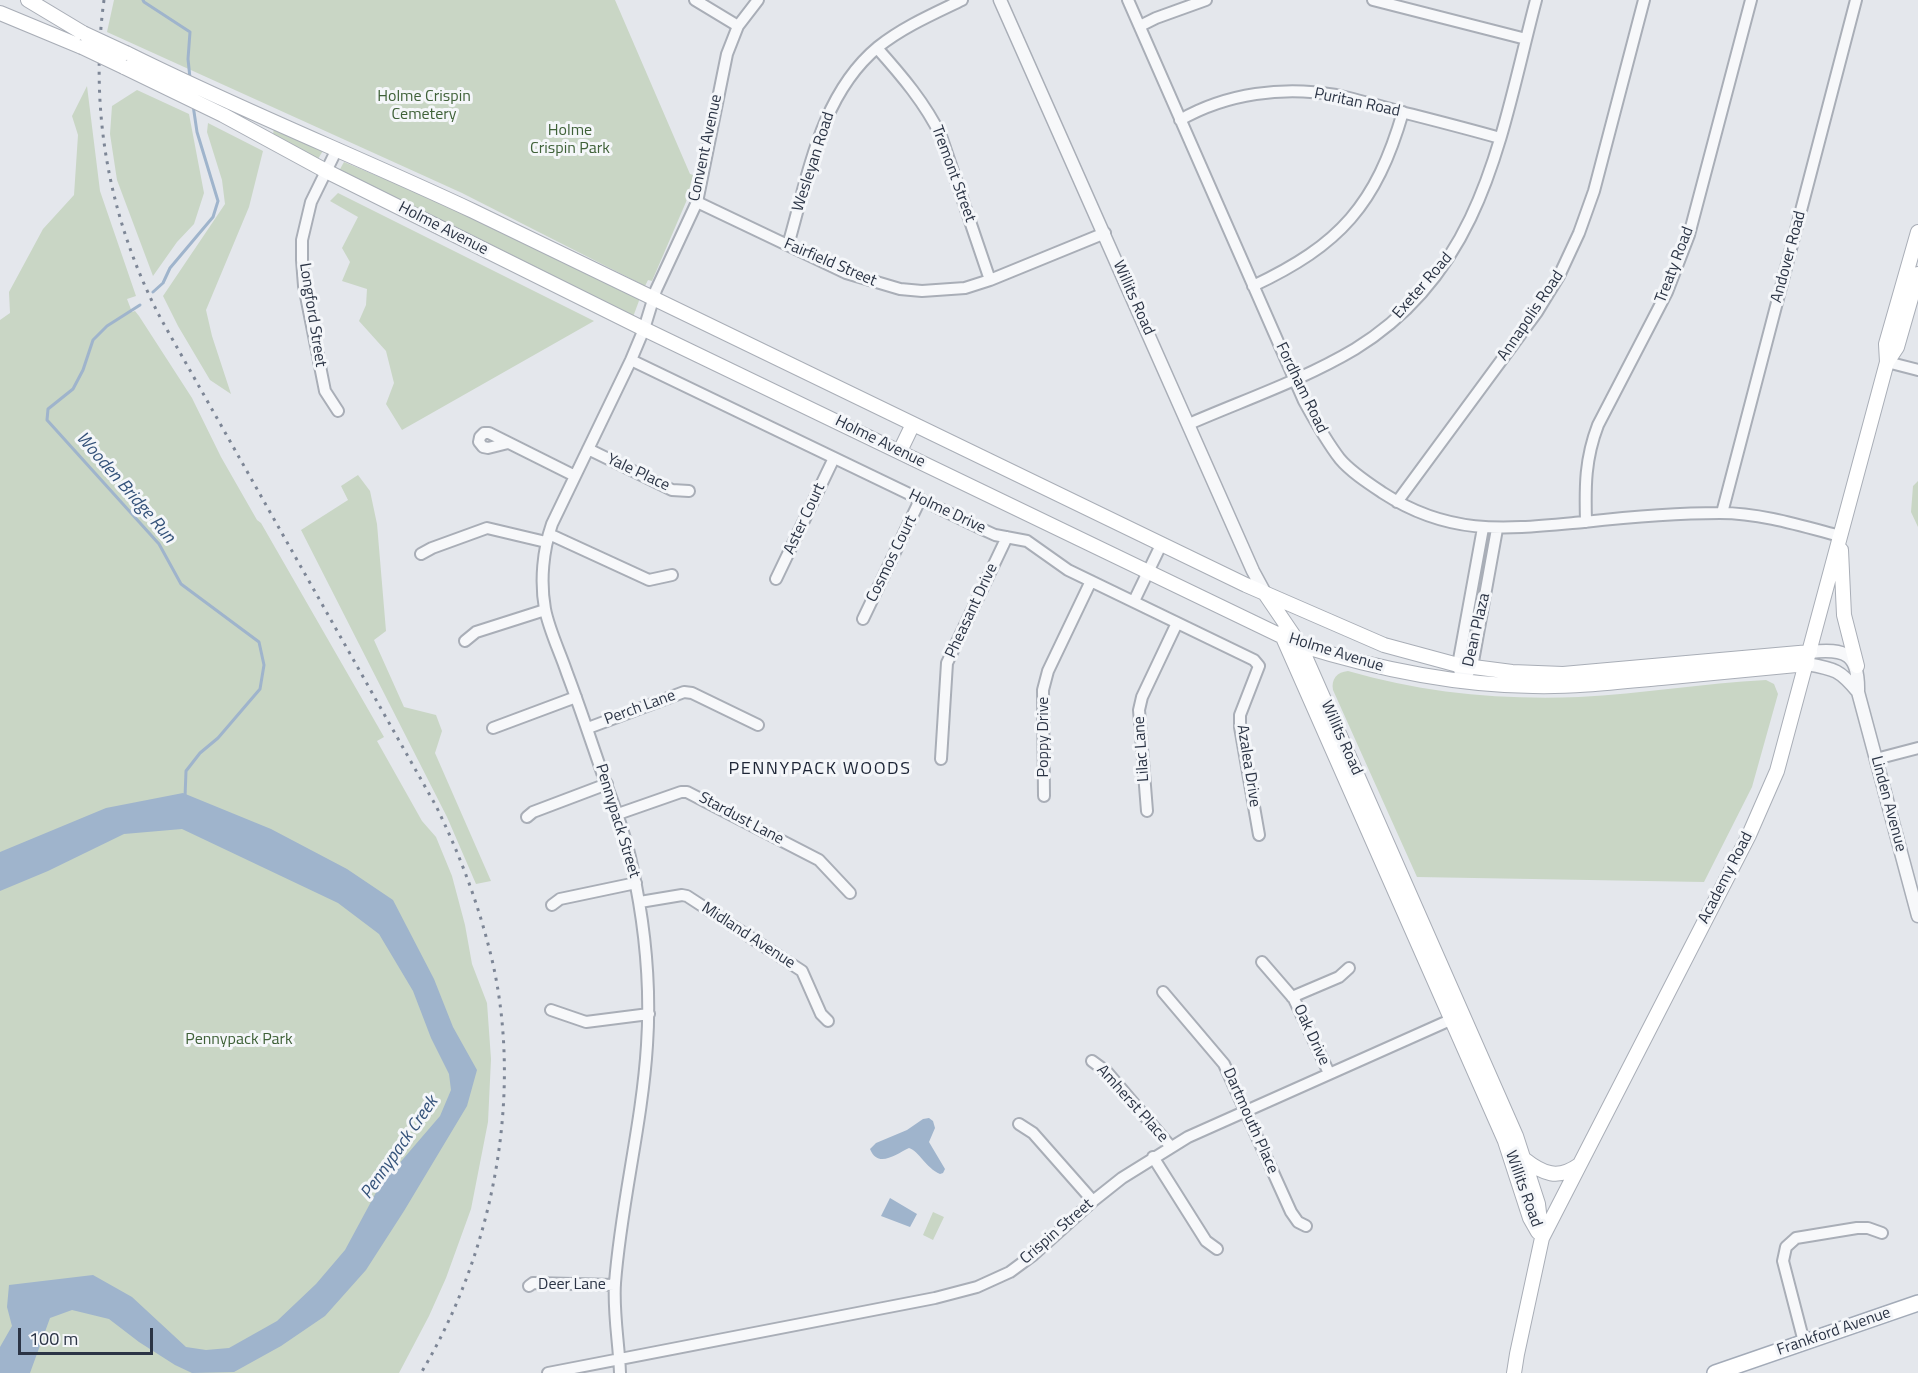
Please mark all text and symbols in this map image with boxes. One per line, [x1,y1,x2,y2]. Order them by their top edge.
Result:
street label: Puritan Road [1312,85,1402,121]
park label: Holme Crispin Cemetery [377,87,471,125]
street label: Convent Avenue [685,93,727,203]
street label: Wesleyan Road [789,110,839,214]
park label: Holme Crispin Park [530,121,610,159]
street label: Tremont Street [927,123,979,225]
street label: Holme Avenue [395,198,491,260]
street label: Andover Road [1768,209,1810,305]
street label: Treaty Road [1652,224,1698,306]
street label: Fairfield Street [781,235,879,291]
street label: Exeter Road [1389,249,1457,323]
street label: Willits Road [1108,258,1158,338]
street label: Longford Street [294,262,330,368]
street label: Annapolis Road [1494,267,1568,365]
street label: Fordham Road [1271,340,1331,436]
street label: Holme Avenue [832,412,928,472]
water label: Wooden Bridge Run [71,428,179,548]
street label: Yale Place [604,450,672,496]
street label: Aster Court [780,480,830,558]
street label: Holme Drive [905,486,989,538]
street label: Cosmos Court [863,513,921,605]
street label: Pheasant Drive [942,561,1002,661]
street label: Dean Plaza [1459,591,1495,669]
street label: Holme Avenue [1286,630,1386,676]
street label: Perch Lane [602,686,678,730]
street label: Poppy Drive [1034,697,1054,777]
street label: Willits Road [1316,698,1366,778]
street label: Lilac Lane [1130,716,1154,782]
street label: Azalea Drive [1232,723,1264,809]
street label: Linden Avenue [1866,754,1910,854]
district label: PENNYPACK WOODS [729,759,911,781]
street label: Pennypack Street [591,762,643,880]
street label: Stardust Lane [695,789,787,849]
street label: Academy Road [1695,829,1757,927]
street label: Midland Avenue [698,899,798,973]
street label: Oak Drive [1289,1002,1333,1068]
park label: Pennypack Park [185,1030,293,1050]
street label: Amherst Place [1092,1061,1172,1147]
street label: Dartmouth Place [1218,1065,1282,1177]
water label: Pennypack Creek [357,1092,443,1204]
street label: Willits Road [1500,1148,1546,1230]
street label: Crispin Street [1017,1195,1097,1269]
street label: Deer Lane [538,1275,606,1295]
street label: Frankford Avenue [1775,1304,1893,1360]
scale bar [21,1316,156,1354]
text: 100 m [29,1325,78,1352]

